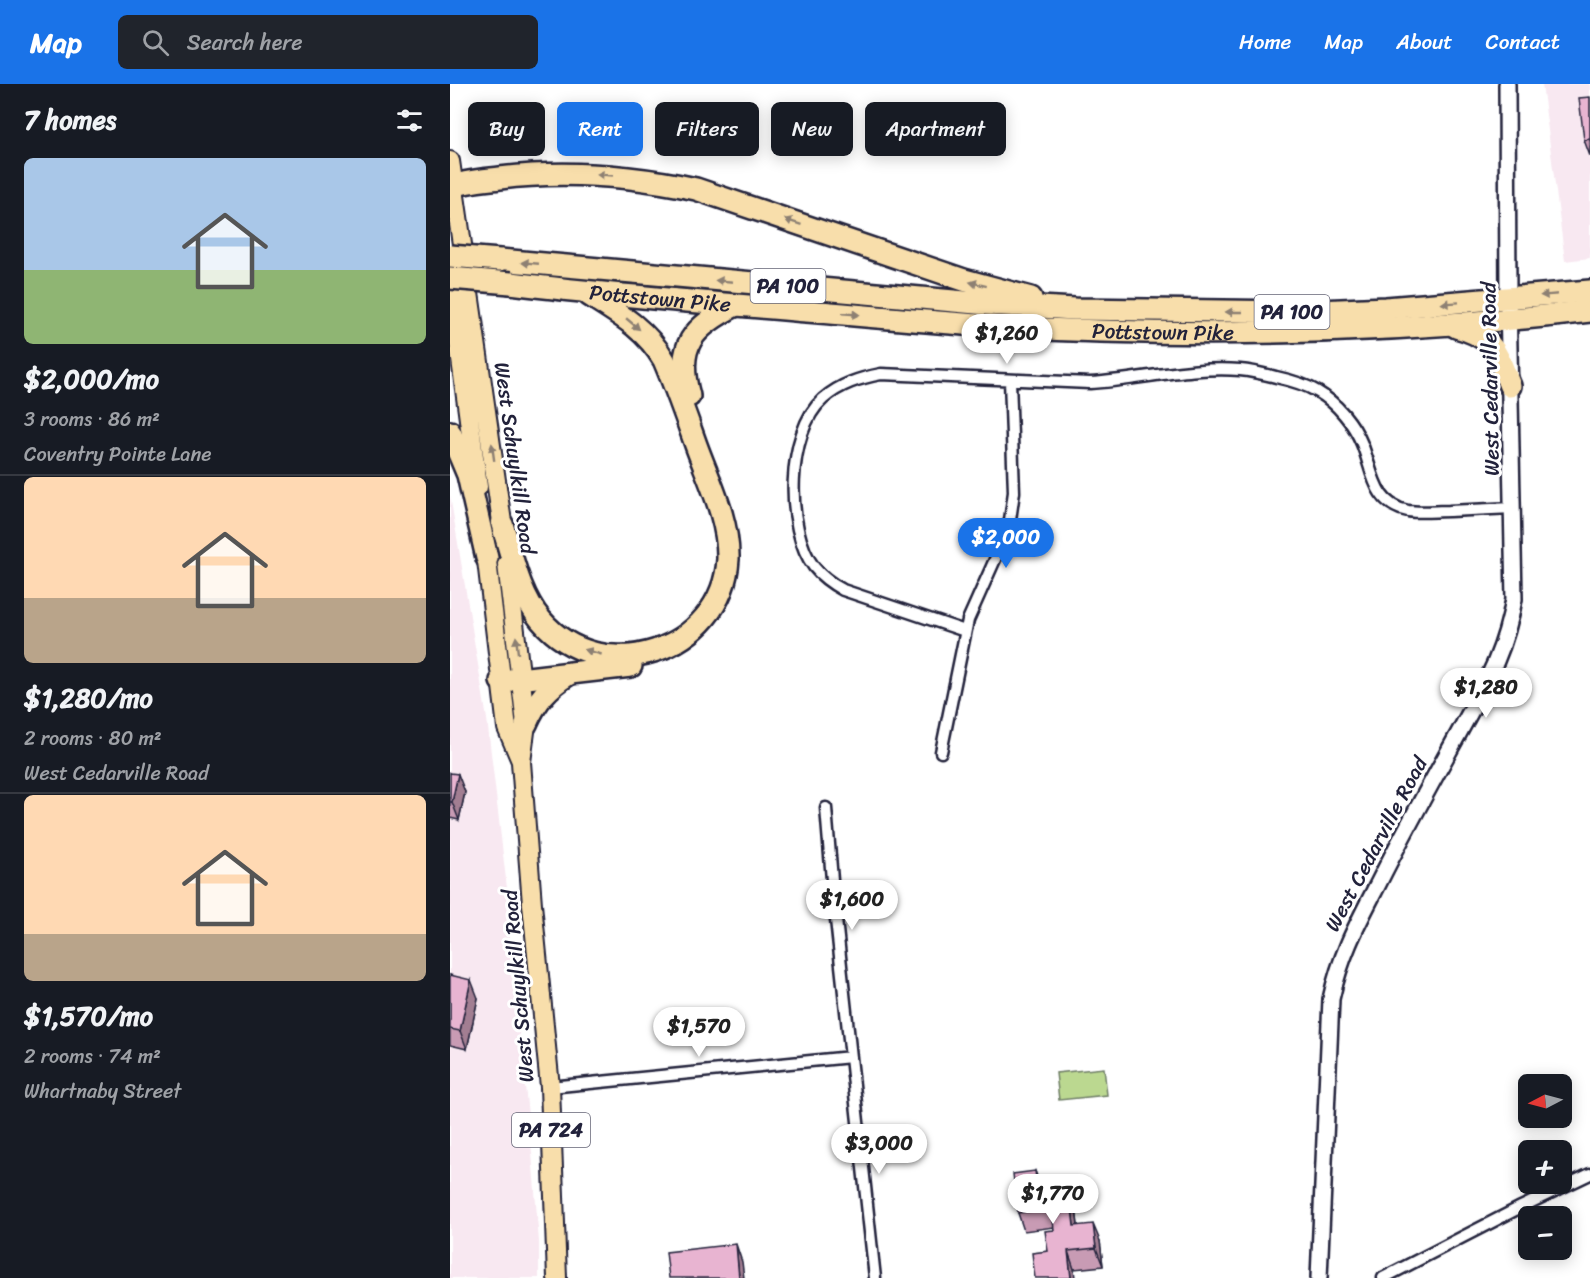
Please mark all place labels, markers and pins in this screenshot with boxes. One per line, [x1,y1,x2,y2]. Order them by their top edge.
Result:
pin: $1,260 [958,314,1056,365]
pin: $2,000 [957,518,1055,569]
pin: $1,280 [1437,668,1535,719]
pin: $1,600 [803,880,901,931]
pin: $1,570 [650,1007,748,1058]
pin: $3,000 [830,1124,928,1175]
pin: $1,770 [1004,1174,1102,1225]

